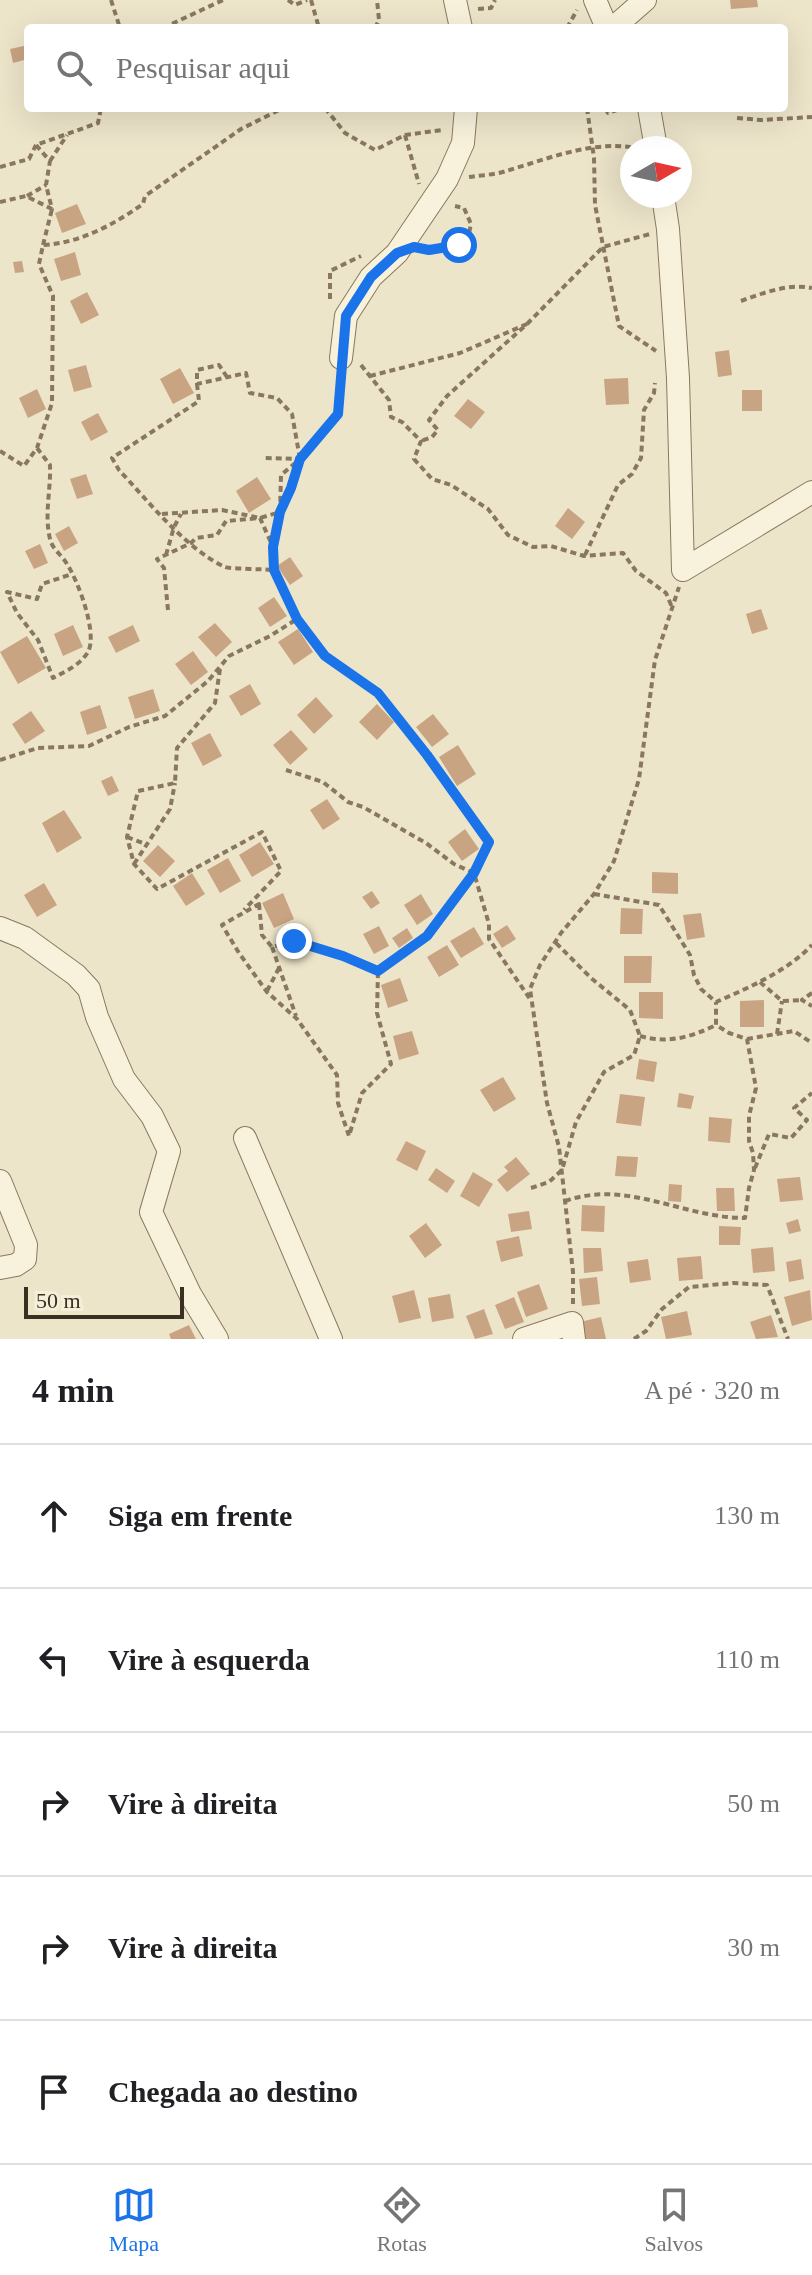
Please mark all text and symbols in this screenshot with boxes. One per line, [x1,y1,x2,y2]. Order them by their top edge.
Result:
search box [24,24,788,112]
icon: search [52,46,96,90]
text: Pesquisar aqui [116,51,290,84]
north arrow [620,136,692,208]
route start [441,227,477,263]
route end [276,923,312,959]
scale bar [24,1283,184,1319]
text: 50 m [36,1288,81,1313]
text: 4 min [32,1372,114,1409]
text: A pé · 320 m [644,1376,780,1405]
icon: ahead [32,1494,76,1538]
text: Siga em frente [108,1499,292,1532]
text: 130 m [714,1501,780,1530]
icon: left [32,1638,76,1682]
text: Vire à esquerda [108,1643,310,1676]
text: 110 m [715,1645,780,1674]
icon: right [32,1782,76,1826]
text: Vire à direita [108,1787,277,1820]
text: 50 m [727,1789,780,1818]
icon: right [32,1926,76,1970]
text: Vire à direita [108,1931,277,1964]
text: 30 m [727,1933,780,1962]
icon: arrive [32,2070,76,2114]
text: Chegada ao destino [108,2075,358,2108]
tab: Mapa [109,2183,159,2257]
tab: Rotas [377,2183,427,2257]
tab: Salvos [644,2183,703,2257]

